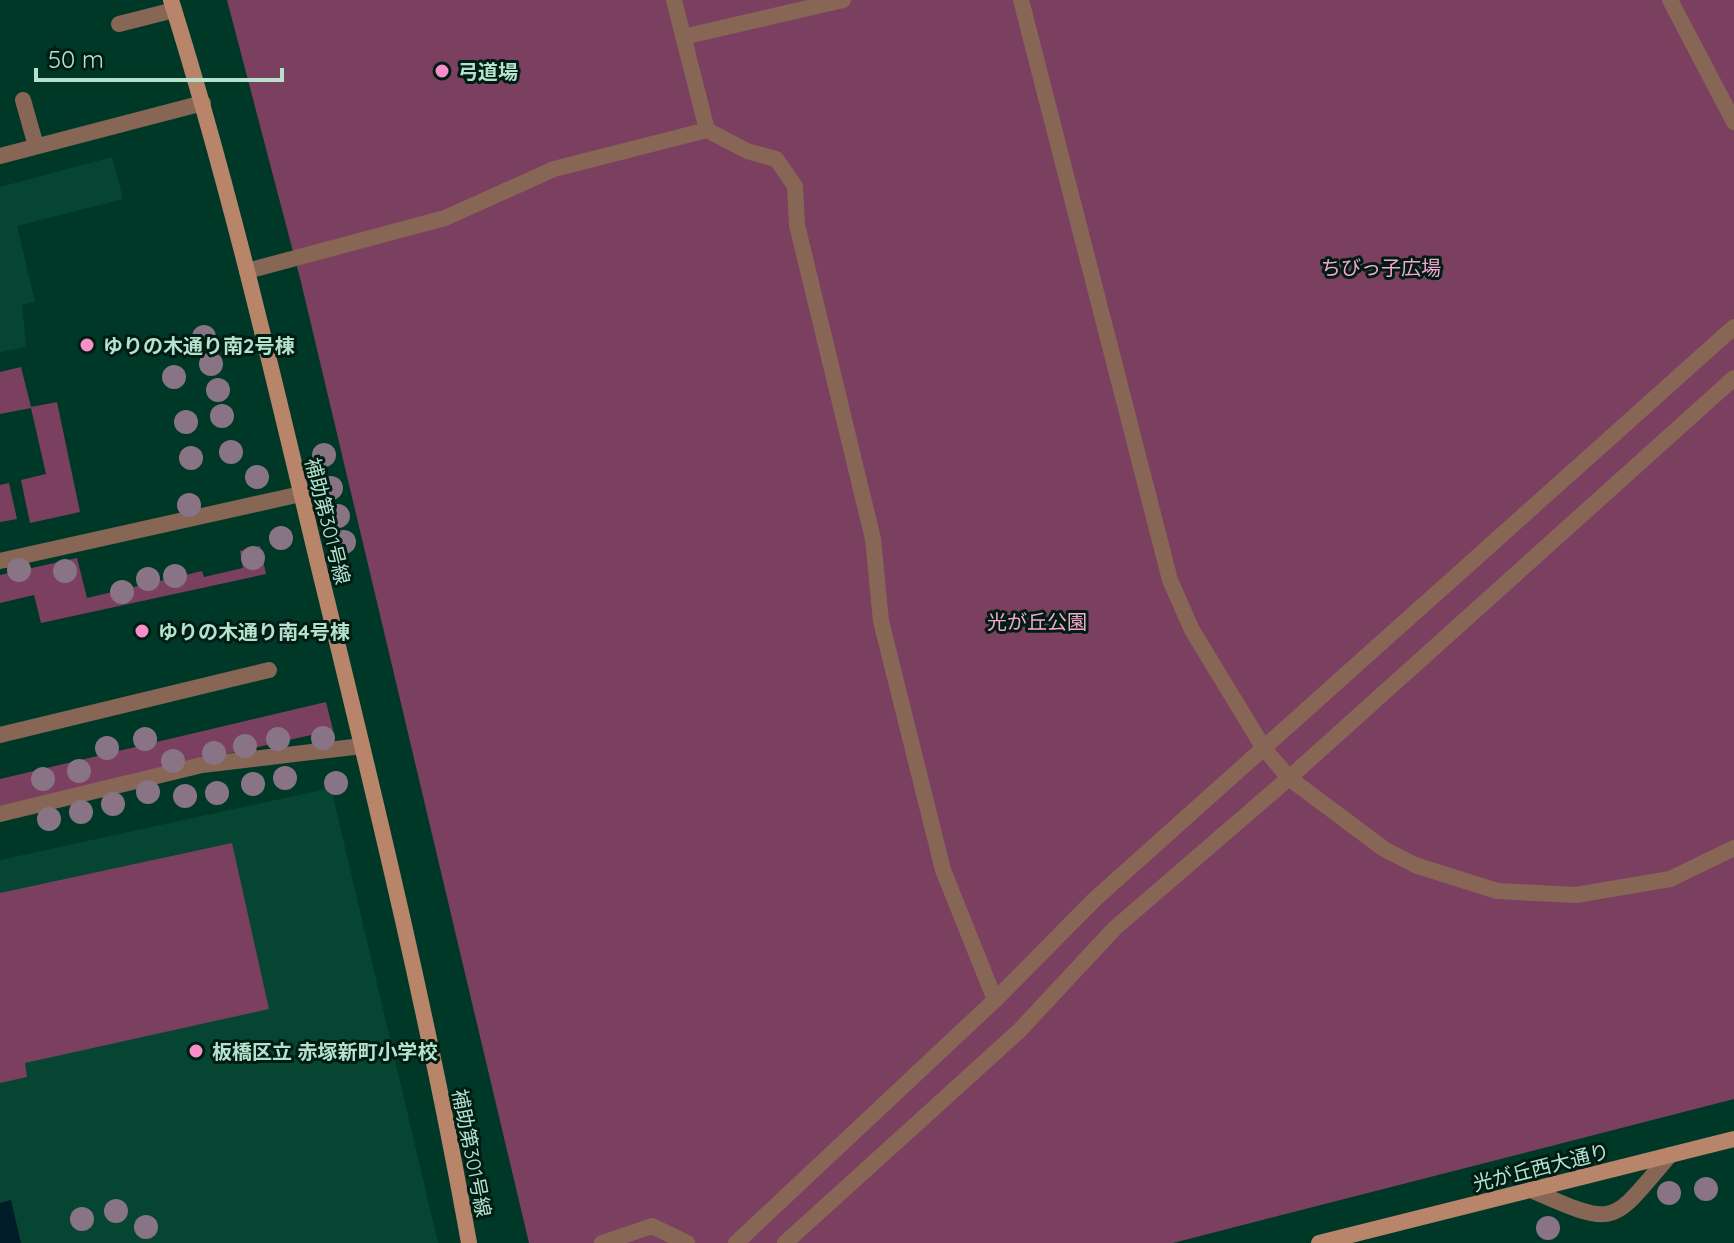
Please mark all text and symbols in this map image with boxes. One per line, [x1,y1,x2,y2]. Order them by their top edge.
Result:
scale bar [36,32,282,82]
text: 50 m [48,44,104,74]
place label: 弓道場 [458,59,518,84]
marker: 弓道場 [433,62,451,80]
park label: ちびっ子広場 [1321,255,1441,280]
place label: ゆりの木通り南2号棟 [103,333,294,358]
marker: ゆりの木通り南2号棟 [78,336,96,354]
street label: 補助第301号線 [300,455,356,587]
park label: 光が丘公園 [987,609,1087,634]
place label: ゆりの木通り南4号棟 [158,619,350,644]
marker: ゆりの木通り南4号棟 [133,622,151,640]
place label: 板橋区立 赤塚新町小学校 [212,1039,438,1064]
marker: 板橋区立 赤塚新町小学校 [187,1042,205,1060]
street label: 補助第301号線 [447,1087,497,1219]
street label: 光が丘西大通り [1470,1138,1612,1196]

